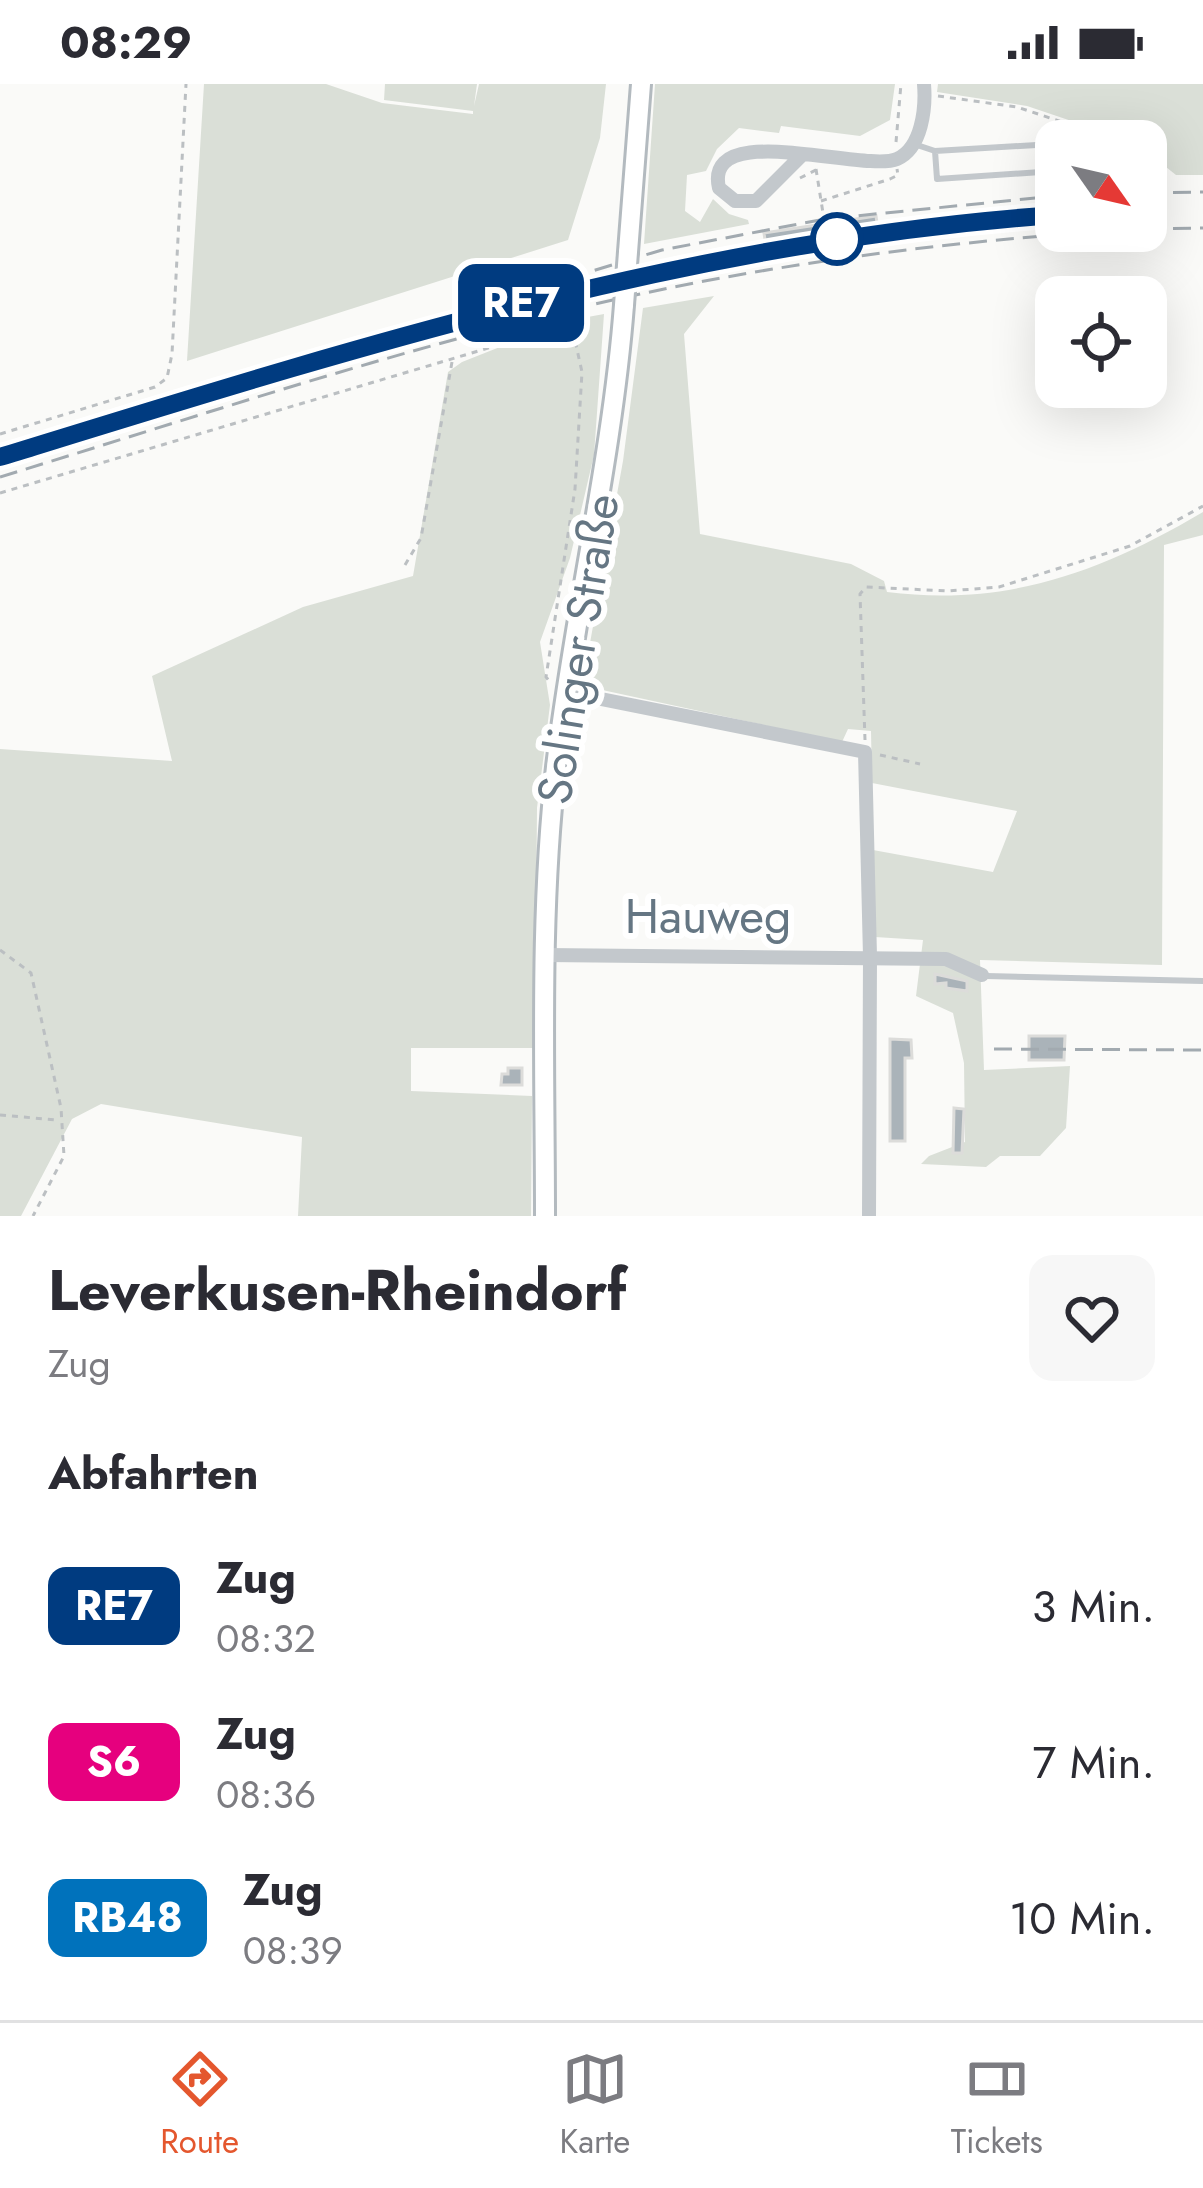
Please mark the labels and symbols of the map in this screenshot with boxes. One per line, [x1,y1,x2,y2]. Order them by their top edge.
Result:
north arrow [1035,120,1167,252]
unlabelled marker [812,214,862,264]
line badge: RE7 [452,264,590,342]
street label: Solinger Straße [519,489,637,809]
street label: Hauweg [625,882,791,951]

